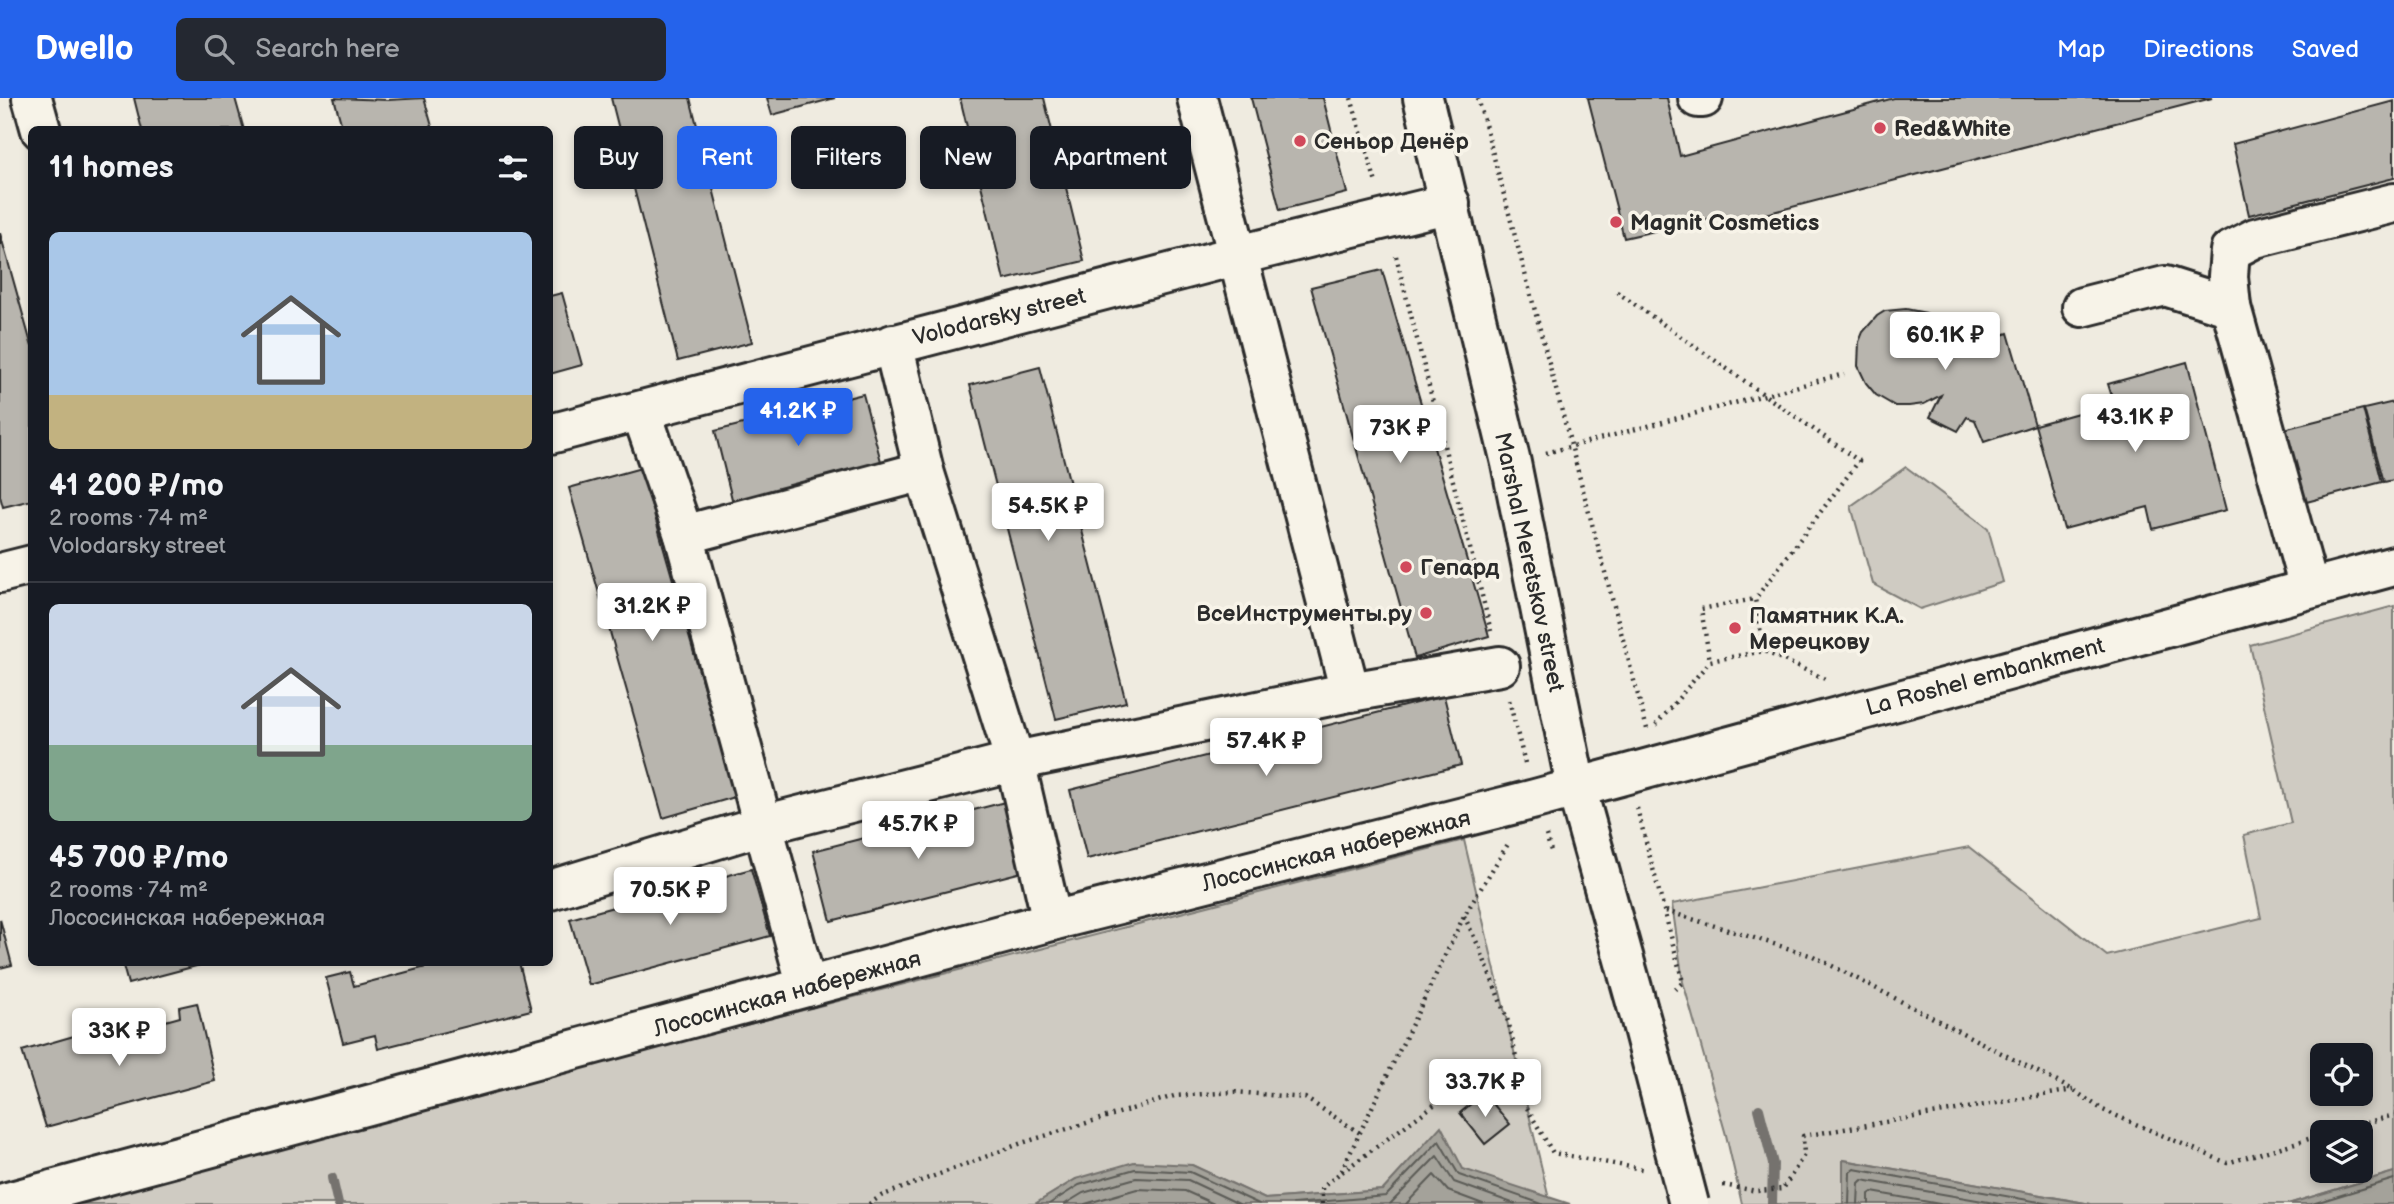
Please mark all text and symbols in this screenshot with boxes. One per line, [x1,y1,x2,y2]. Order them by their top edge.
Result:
search box [176,18,666,81]
text: Dwello [35,29,134,69]
icon: search [200,30,238,68]
text: Search here [256,34,400,65]
text: Map [2057,35,2105,64]
text: Directions [2143,35,2254,64]
text: Saved [2292,35,2359,64]
place label: Red&White [1894,115,2011,143]
marker: Red&White [1872,120,1888,136]
chip: Buy [574,126,663,189]
chip: Rent [677,126,777,189]
chip: Filters [791,126,906,189]
chip: New [920,126,1016,189]
chip: Apartment [1030,126,1191,189]
place label: Сеньор Денёр [1314,128,1469,156]
marker: Сеньор Денёр [1292,133,1308,149]
icon: filters [494,149,532,187]
text: 11 homes [49,150,173,186]
place label: Magnit Cosmetics [1630,209,1819,237]
marker: Magnit Cosmetics [1608,214,1624,230]
icon: home [228,277,354,403]
street label: Volodarsky street [910,282,1088,352]
pin: 60.1K ₽ [1880,313,2010,372]
text: 60.1K ₽ [1906,321,1984,349]
pin: 41.2K ₽ [733,388,863,448]
pin: 43.1K ₽ [2070,394,2200,454]
text: 41.2K ₽ [760,397,836,425]
text: 43.1K ₽ [2097,403,2173,431]
pin: 73K ₽ [1351,406,1449,465]
text: 73K ₽ [1369,414,1431,442]
street label: Marshal Meretskov street [1488,430,1570,694]
text: 41 200 ₽/mo [49,468,224,504]
pin: 54.5K ₽ [983,484,1113,543]
text: 54.5K ₽ [1008,492,1088,520]
text: 2 rooms · 74 m² [49,504,208,532]
text: Volodarsky street [49,532,226,560]
place label: Гепард [1420,554,1500,582]
marker: Гепард [1398,559,1414,575]
pin: 31.2K ₽ [587,584,717,643]
text: 31.2K ₽ [613,592,691,620]
place label: ВсеИнструменты.ру [1196,600,1412,628]
place label: Памятник К.А. Мерецкову [1749,602,1904,656]
marker: ВсеИнструменты.ру [1418,605,1434,621]
marker: Памятник К.А. Мерецкову [1727,620,1743,636]
street label: La Roshel embankment [1863,632,2108,722]
icon: home [228,649,354,775]
pin: 57.4K ₽ [1201,718,1331,778]
text: 57.4K ₽ [1226,727,1306,755]
pin: 45.7K ₽ [853,802,983,861]
street label: Лососинская набережная [1198,804,1474,898]
text: 45.7K ₽ [878,810,958,838]
text: 45 700 ₽/mo [49,840,228,876]
pin: 70.5K ₽ [605,868,735,927]
text: 2 rooms · 74 m² [49,876,208,904]
text: 70.5K ₽ [630,876,710,904]
text: Лососинская набережная [49,904,325,932]
street label: Лососинская набережная [649,945,924,1043]
pin: 33K ₽ [70,1009,168,1068]
text: 33K ₽ [88,1017,150,1045]
map controls [2310,1043,2373,1183]
button: locate [2310,1043,2373,1106]
pin: 33.7K ₽ [1420,1060,1550,1119]
text: 33.7K ₽ [1445,1068,1525,1096]
button: layers [2310,1120,2373,1183]

